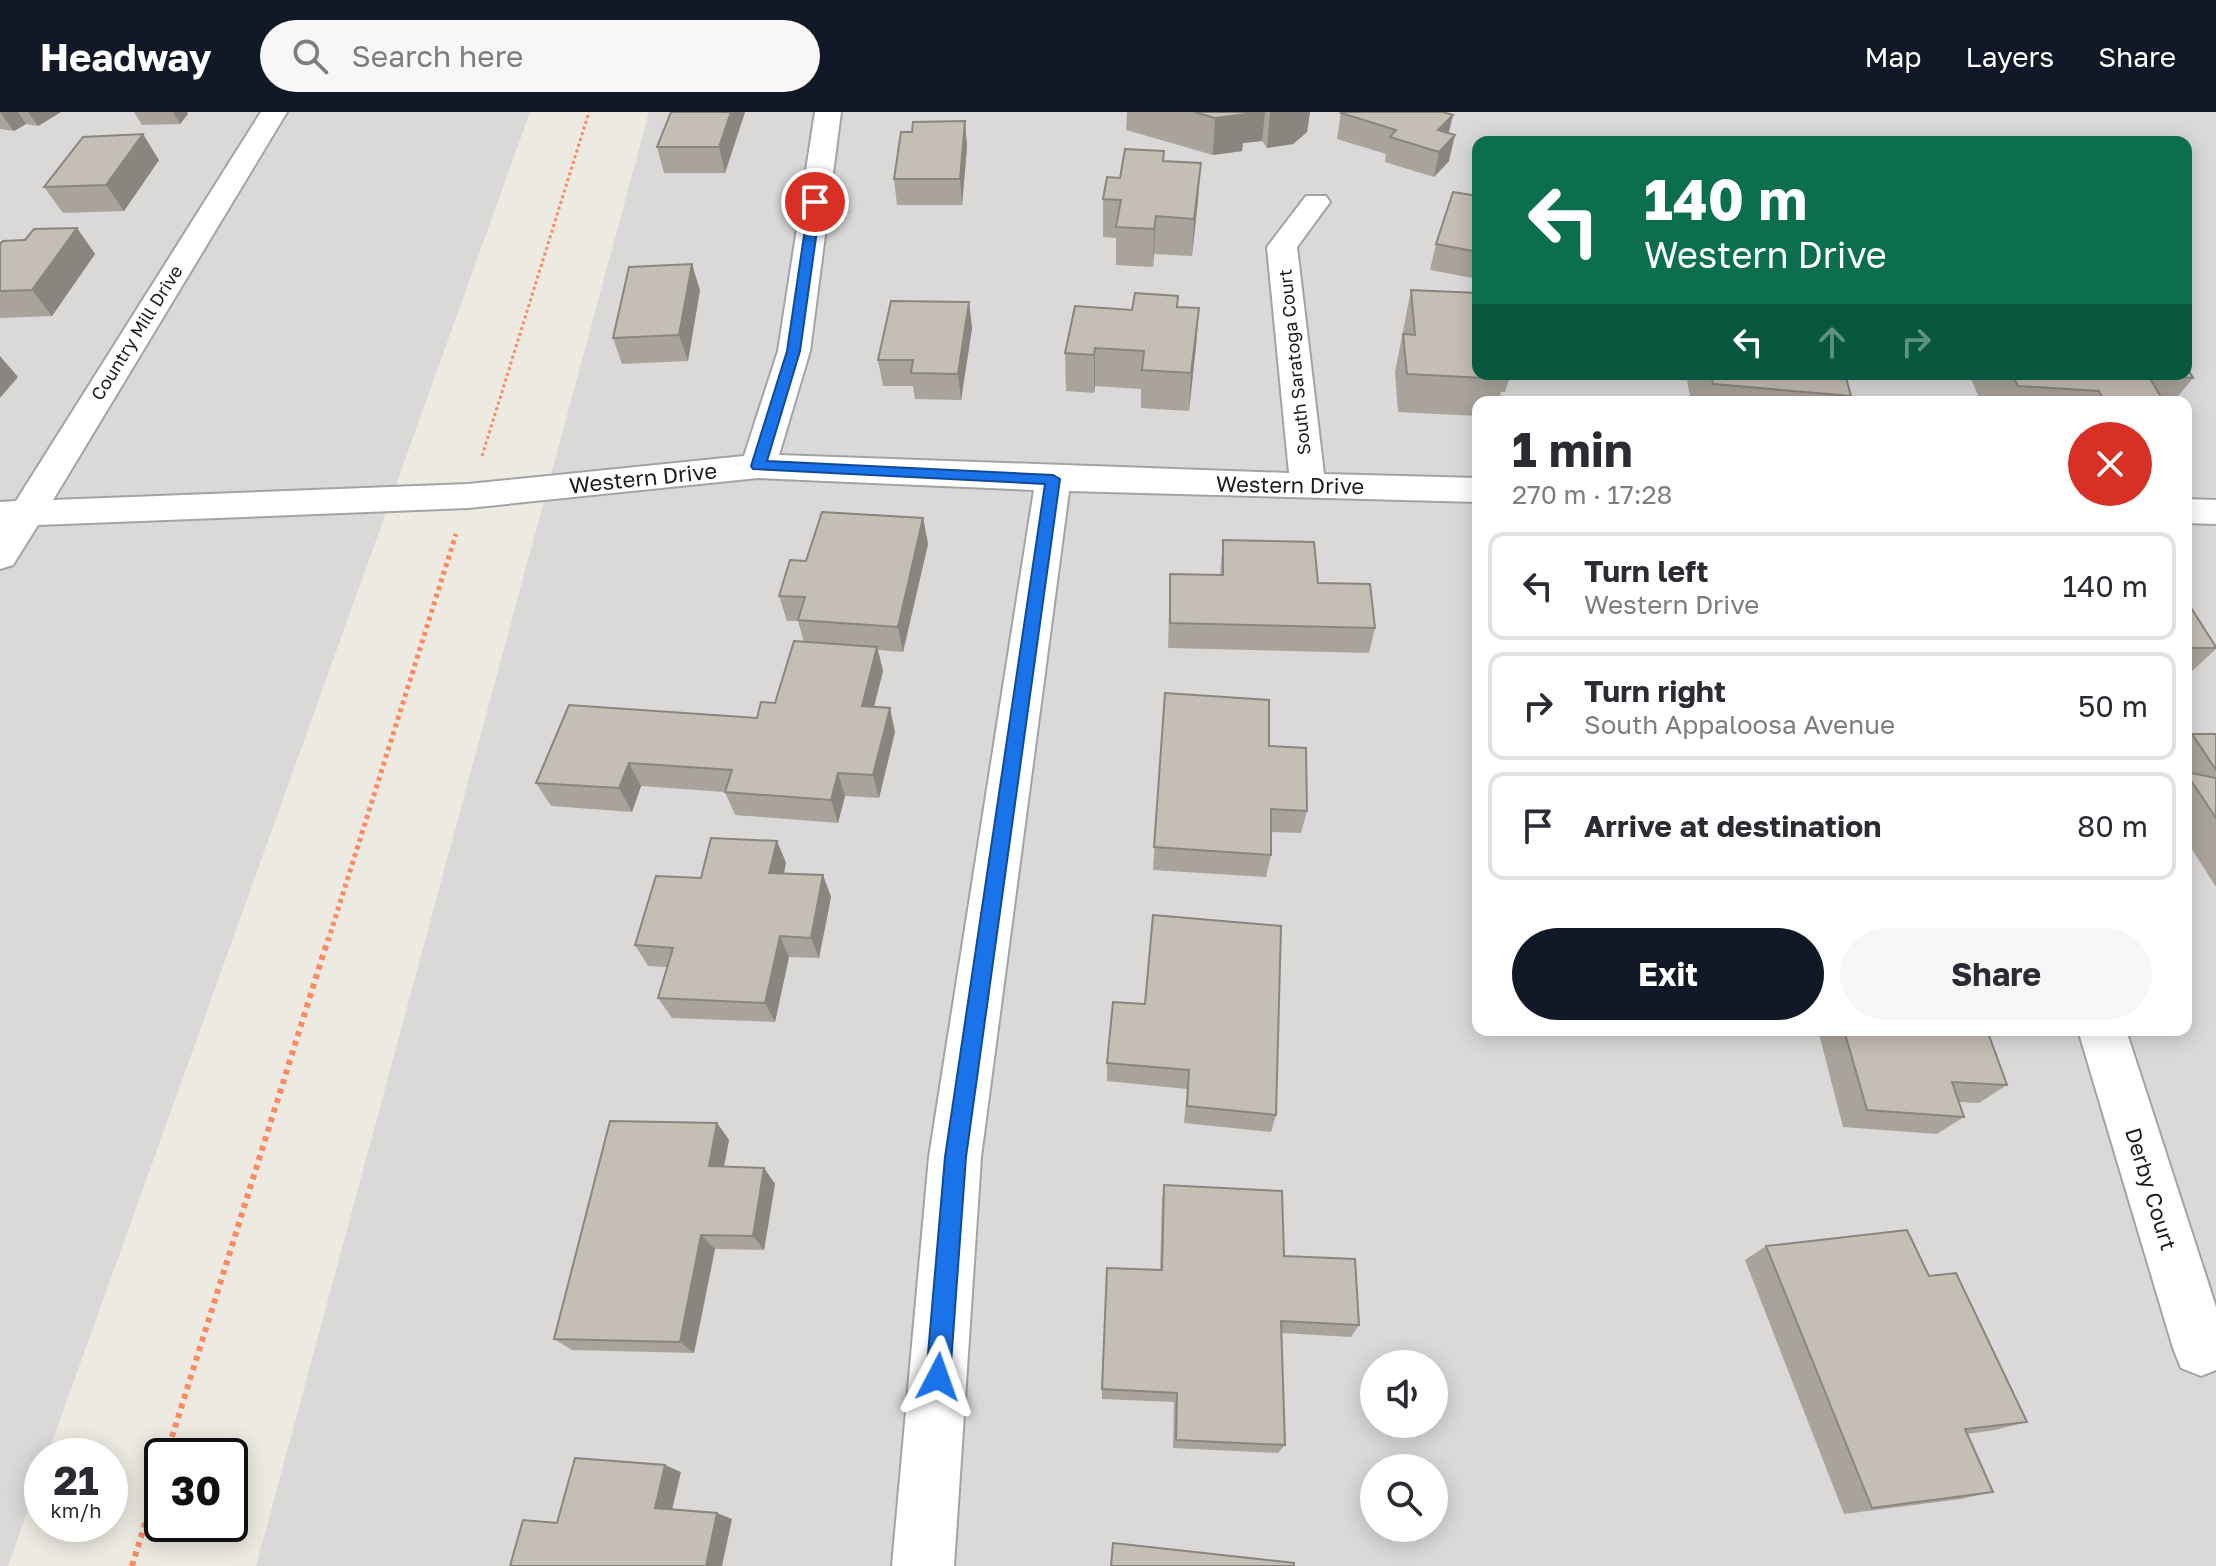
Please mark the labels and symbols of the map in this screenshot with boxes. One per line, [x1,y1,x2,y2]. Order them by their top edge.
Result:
pin [781,168,849,236]
street label: Country Mill Drive [86,261,187,404]
street label: South Saratoga Court [1273,268,1315,456]
street label: Western Drive [568,456,718,499]
street label: Western Drive [1216,470,1364,499]
street label: Derby Court [2120,1124,2183,1254]
position arrow [896,1335,980,1419]
speed limit sign: 30 [144,1438,248,1542]

